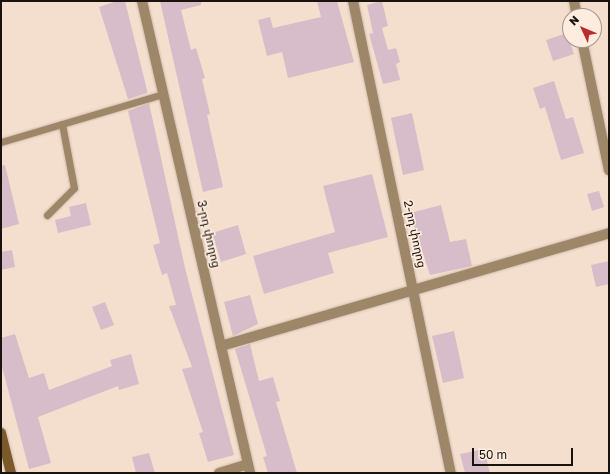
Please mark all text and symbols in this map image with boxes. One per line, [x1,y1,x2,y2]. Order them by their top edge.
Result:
north arrow [562,8,602,48]
text: N [566,12,581,28]
street label: 3-րդ փողոց [194,199,224,269]
street label: 2-րդ փողոց [401,199,429,269]
scale bar [474,440,575,466]
text: 50 m [479,447,507,462]

